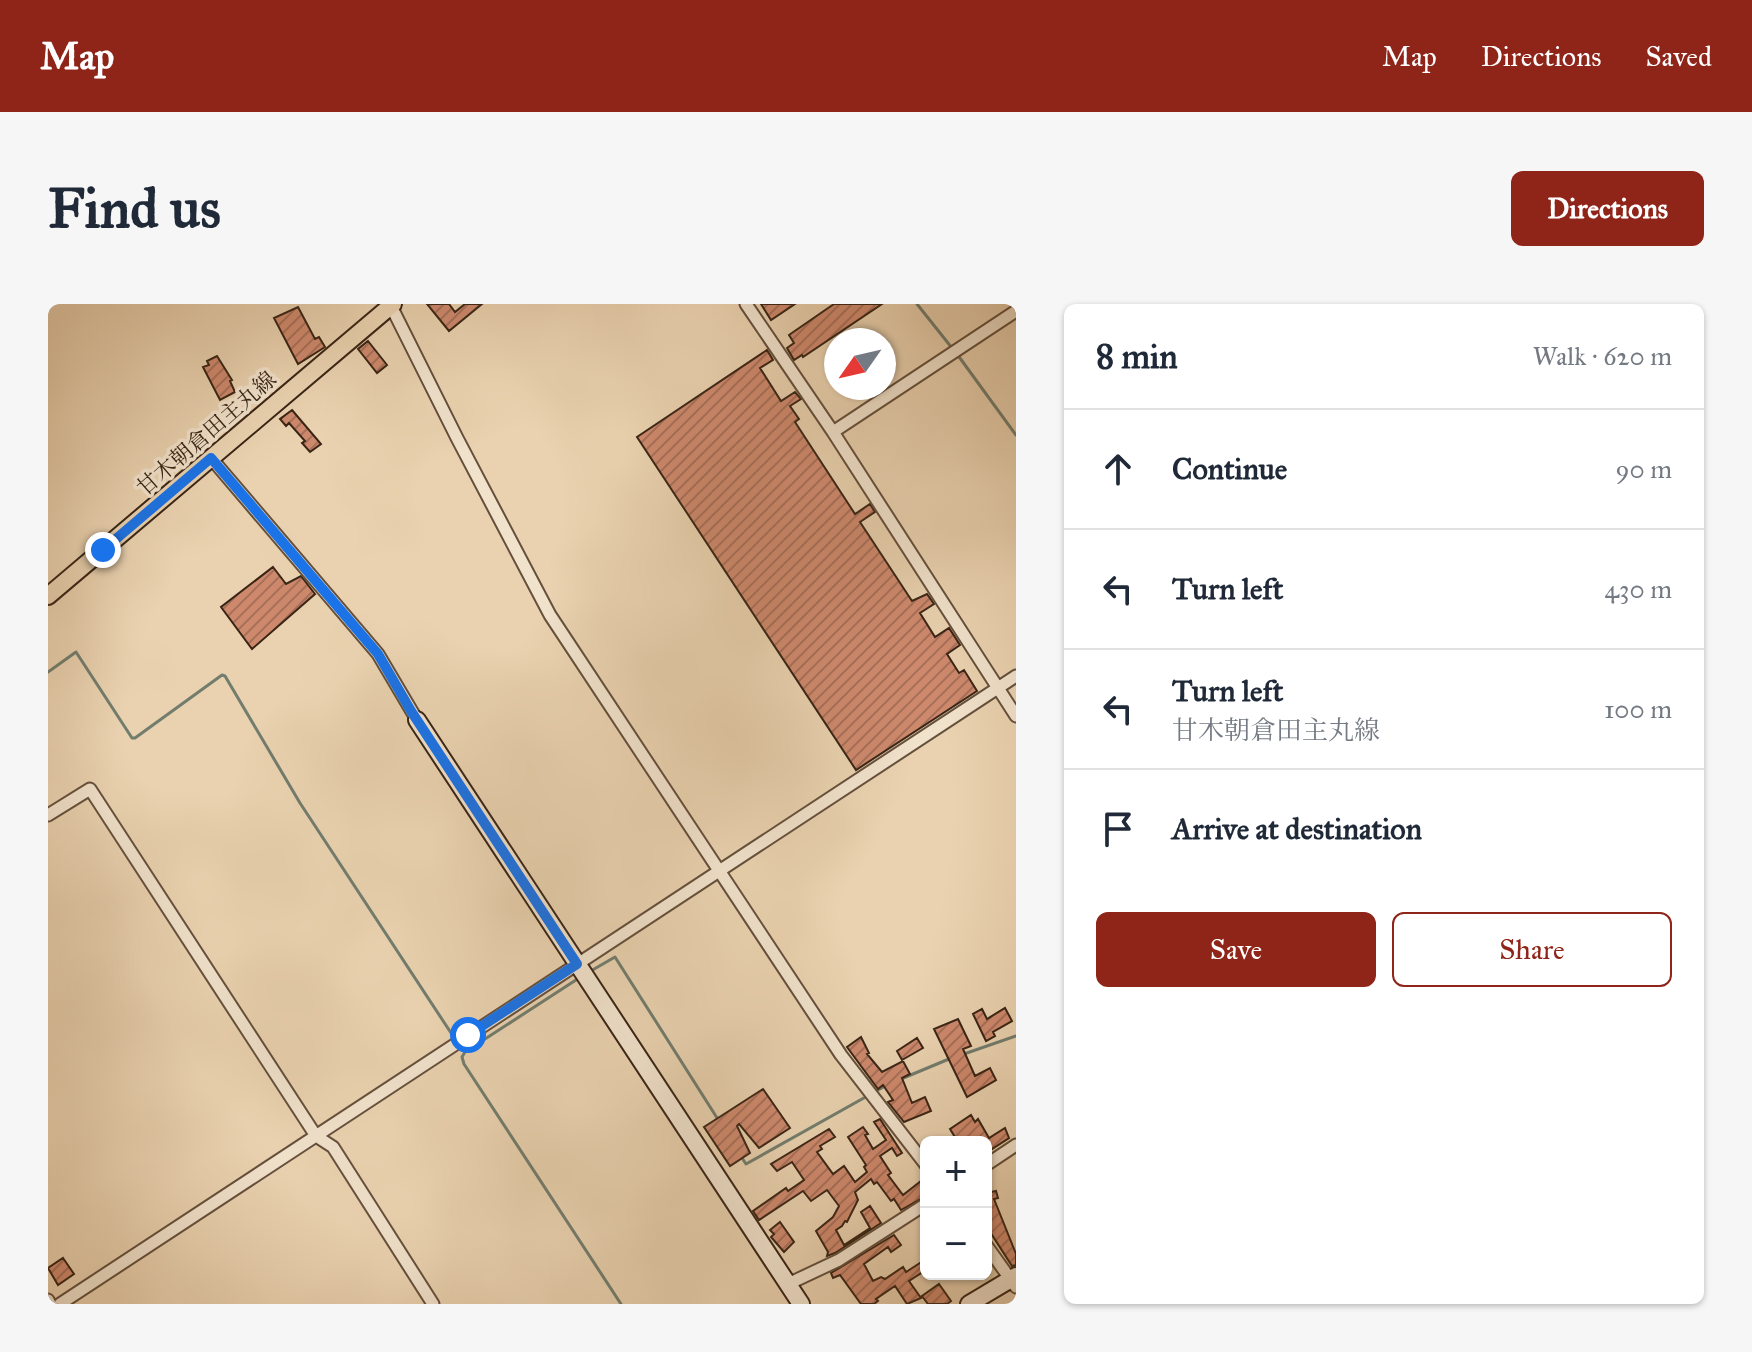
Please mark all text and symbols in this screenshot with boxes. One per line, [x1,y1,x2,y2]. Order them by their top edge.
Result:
text: Map [40,33,114,79]
text: Map [1382,39,1437,74]
text: Directions [1481,39,1602,74]
text: Saved [1646,39,1712,74]
button: Directions [1511,171,1704,246]
text: Find us [48,174,221,242]
north arrow [824,328,896,400]
text: 8 min [1096,336,1178,377]
text: Walk · 620 m [1533,340,1672,372]
street label: 甘木朝倉田主丸線 [131,365,282,501]
icon: ahead [1096,447,1140,491]
text: Continue [1172,451,1287,487]
text: 90 m [1615,453,1672,485]
route end [85,532,121,568]
icon: left [1096,567,1140,611]
text: Turn left [1172,571,1283,607]
text: 430 m [1605,573,1672,605]
text: Turn left [1172,673,1283,709]
icon: left [1096,687,1140,731]
text: 100 m [1604,693,1672,725]
text: 甘木朝倉田主丸線 [1172,714,1380,746]
icon: arrive [1096,807,1140,851]
text: Arrive at destination [1172,811,1422,847]
button: Save [1096,912,1376,987]
button: Share [1392,912,1672,987]
route start [450,1017,486,1053]
map controls [920,1136,992,1280]
button: + [920,1136,992,1208]
button: − [920,1208,992,1280]

